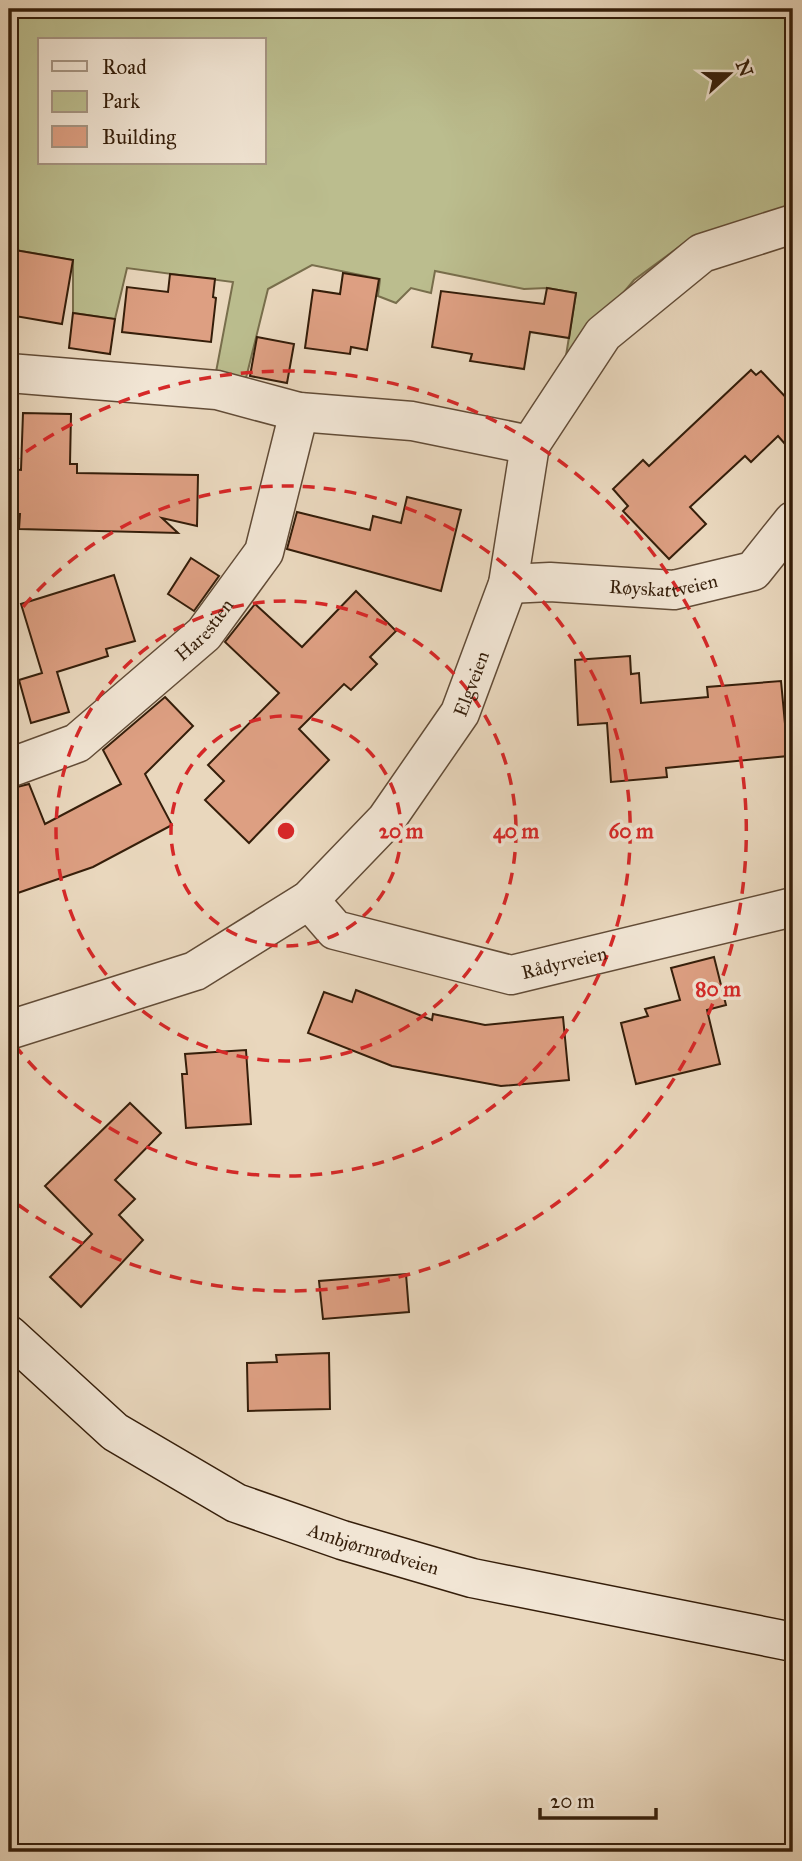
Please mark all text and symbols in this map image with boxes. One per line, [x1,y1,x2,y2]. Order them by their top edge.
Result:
legend [38,38,266,164]
north arrow [694,38,764,108]
text: Road [102,54,147,80]
text: N [731,56,758,80]
text: Park [102,88,140,114]
text: Building [102,124,176,150]
street label: Røyskattveien [609,568,720,602]
street label: Harestien [170,594,238,666]
street label: Elgveien [448,648,494,719]
text: 20 m [379,818,424,844]
text: 40 m [493,818,539,844]
text: 60 m [608,818,654,844]
centre of rings [274,819,298,843]
street label: Rådyrveien [519,941,609,984]
text: 80 m [695,976,741,1002]
street label: Ambjørnrødveien [304,1517,442,1579]
scale bar [540,1777,655,1821]
text: 20 m [550,1788,595,1814]

